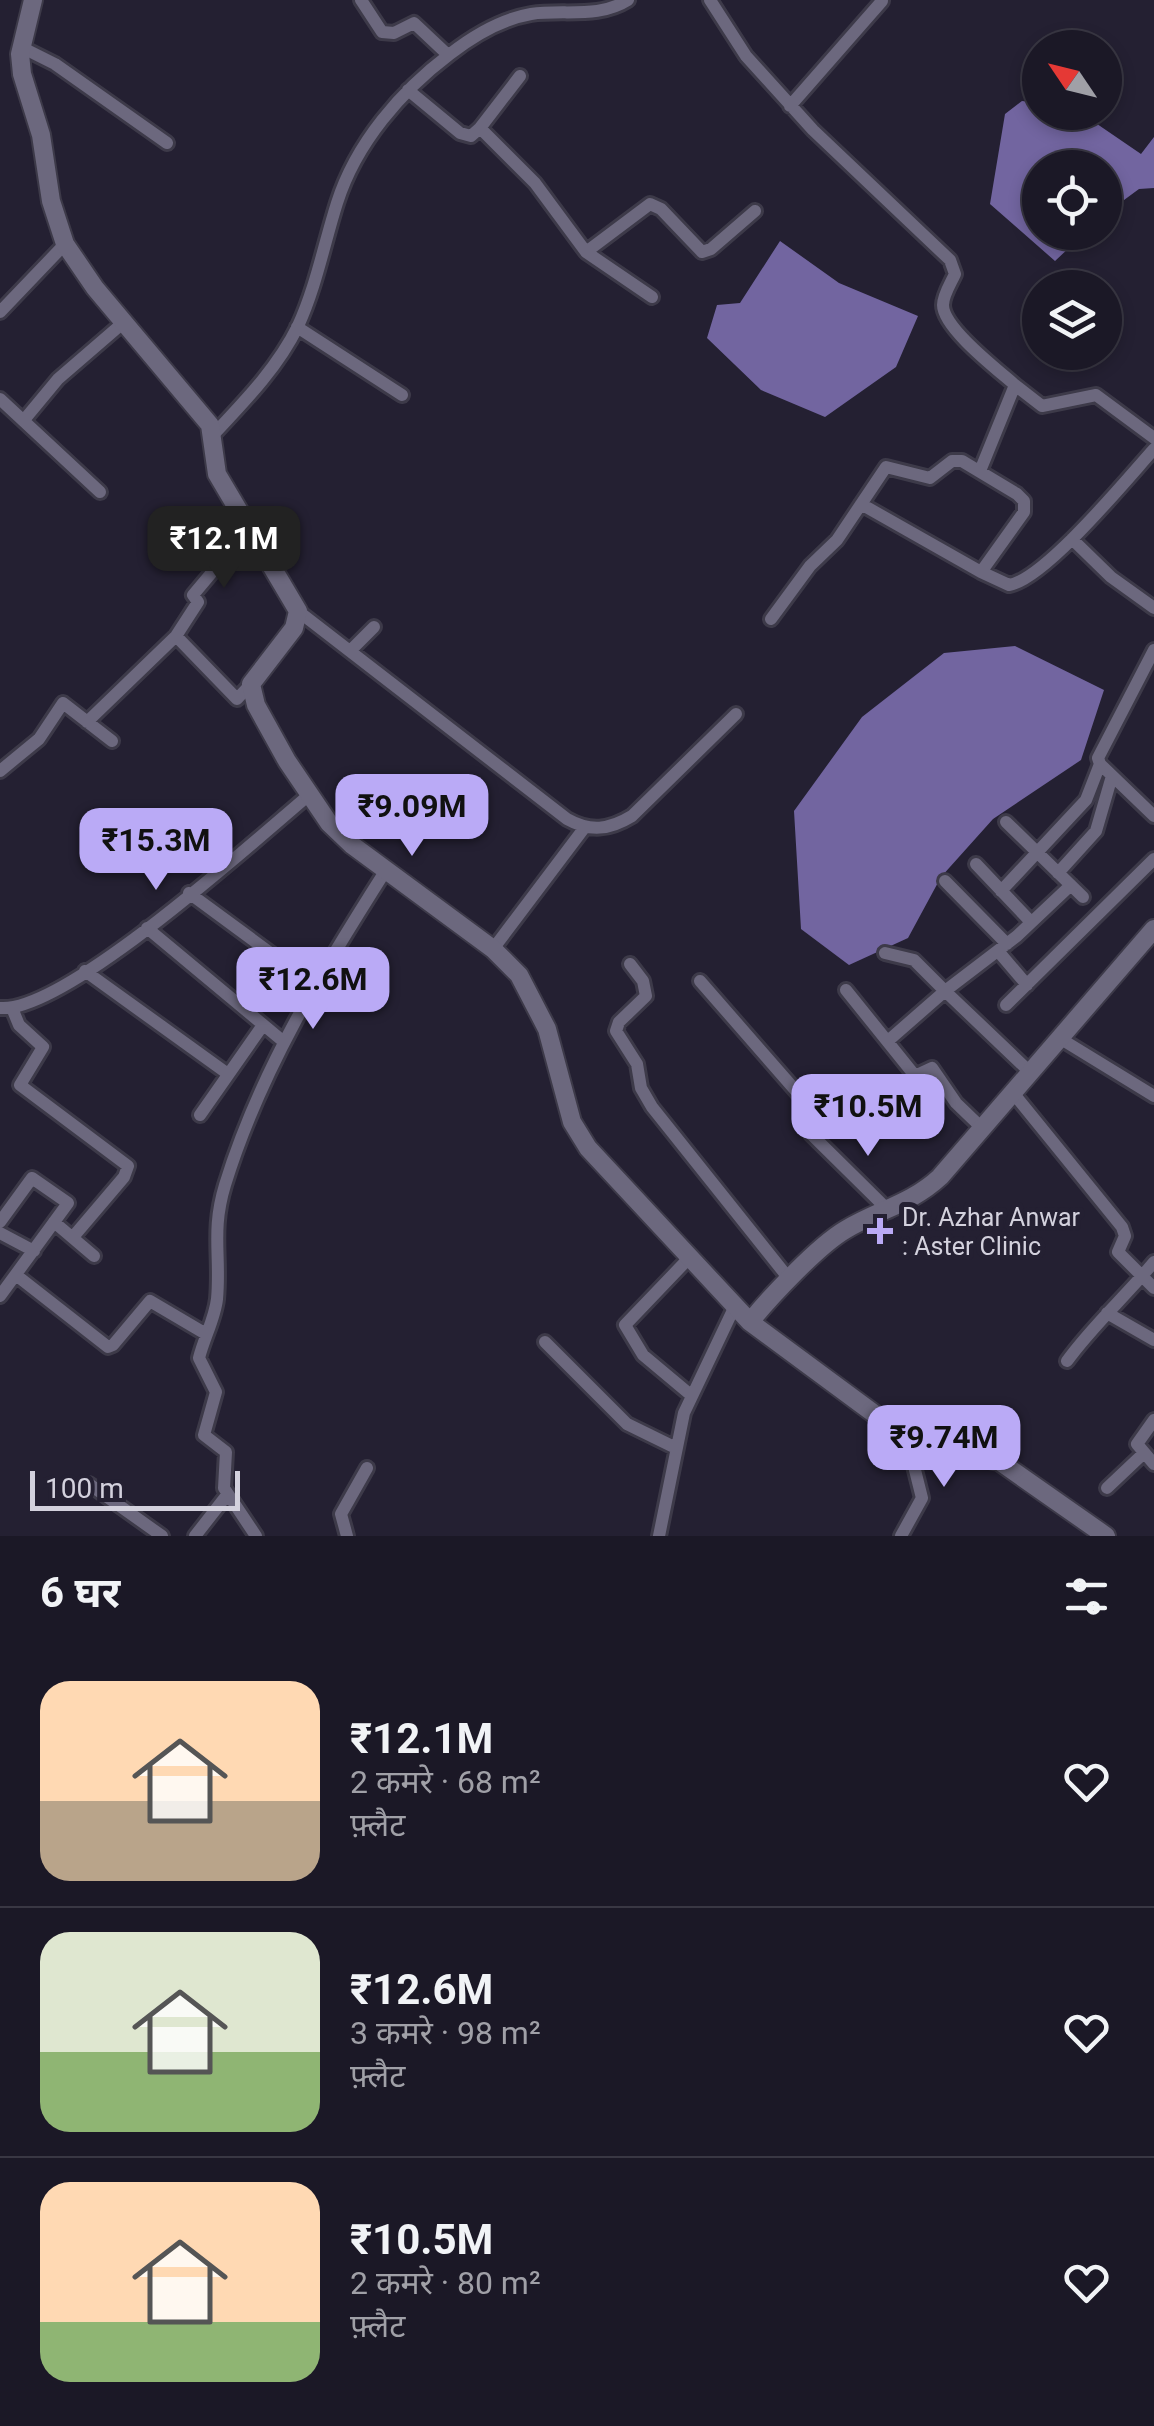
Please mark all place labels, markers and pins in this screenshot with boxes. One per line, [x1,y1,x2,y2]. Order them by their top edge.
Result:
pin: ₹12.1M [143,506,305,591]
pin: ₹9.09M [331,774,493,859]
pin: ₹15.3M [75,808,237,893]
pin: ₹12.6M [232,947,394,1032]
pin: ₹10.5M [787,1074,949,1159]
place label: Dr. Azhar Anwar : Aster Clinic [902,1203,1081,1261]
marker: Dr. Azhar Anwar : Aster Clinic [867,1218,893,1244]
pin: ₹9.74M [863,1405,1025,1490]

